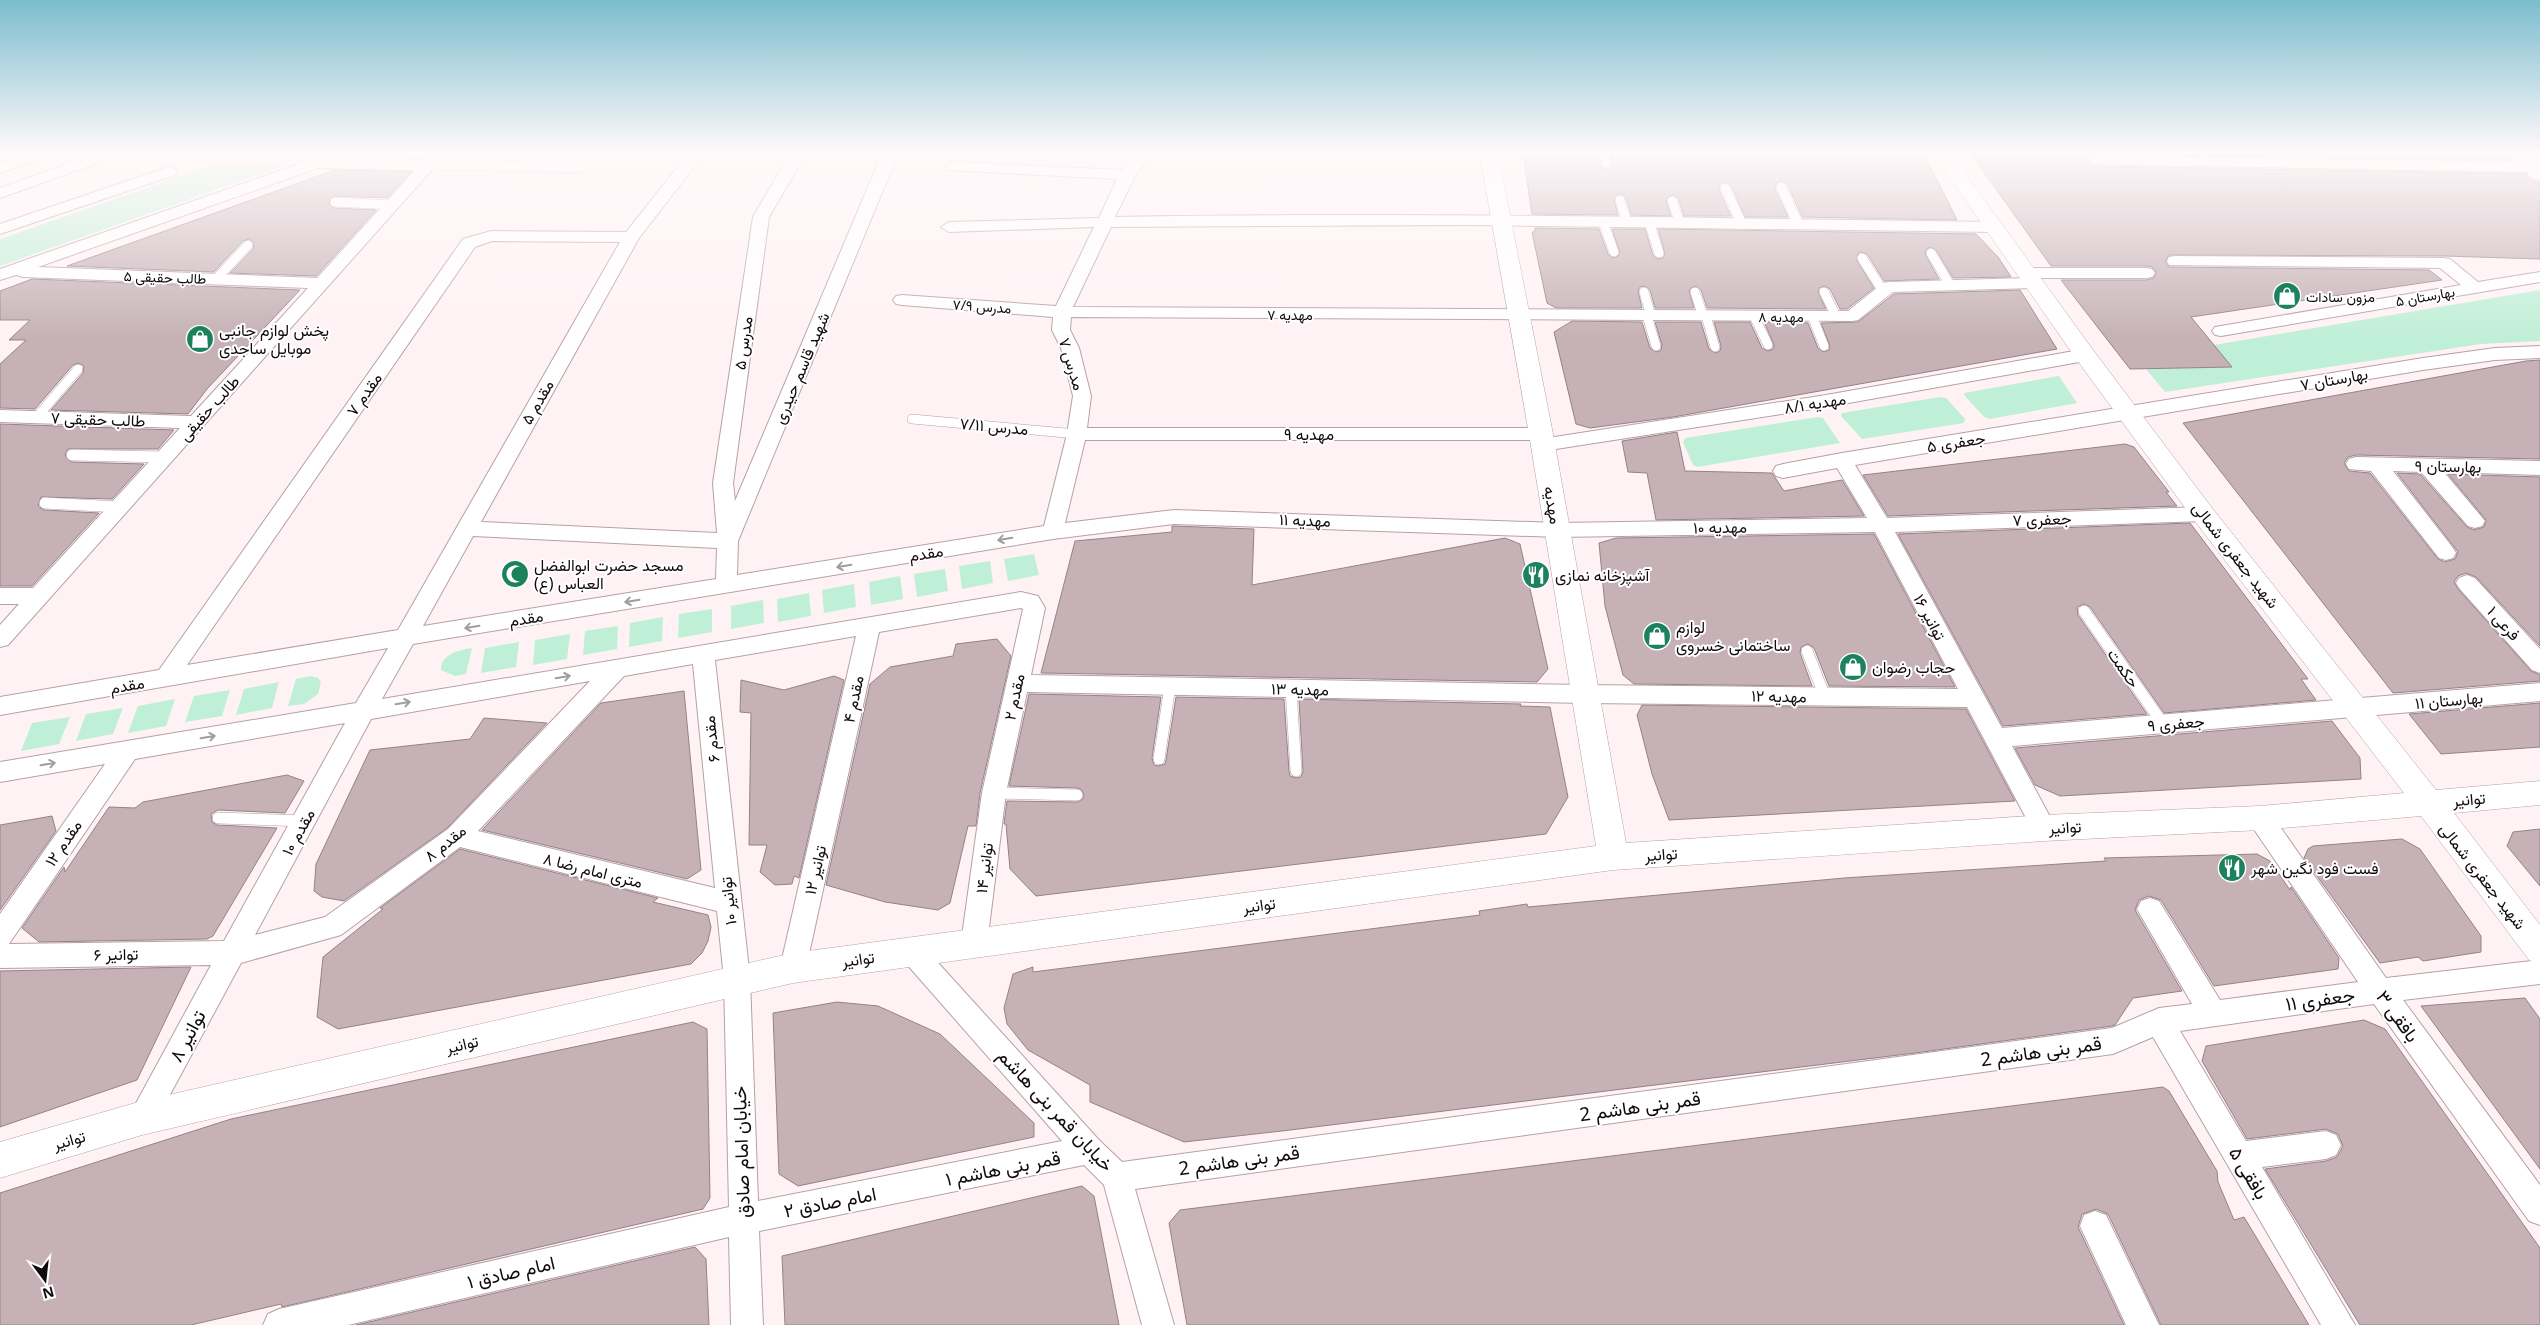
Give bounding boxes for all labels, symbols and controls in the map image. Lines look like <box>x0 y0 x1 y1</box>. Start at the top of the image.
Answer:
street label: طالب حقیقی ۵ <box>123 266 207 288</box>
shop icon: مزون سادات <box>2272 281 2302 311</box>
street label: بهارستان ۵ <box>2394 281 2456 311</box>
place label: مزون سادات <box>2306 287 2375 306</box>
street label: مدرس ۷/۹ <box>952 294 1012 318</box>
street label: مهدیه ۷ <box>1267 305 1313 324</box>
street label: مهدیه ۸ <box>1758 307 1804 326</box>
street label: شهید قاسم حیدری <box>768 309 834 427</box>
street label: مدرس ۵ <box>728 315 758 371</box>
place label: پخش لوازم جانبی موبایل ساجدی <box>219 319 329 359</box>
shop icon: پخش لوازم جانبی موبایل ساجدی <box>185 324 215 354</box>
street label: مدرس ۷ <box>1054 335 1090 393</box>
street label: بهارستان ۷ <box>2298 362 2370 396</box>
street label: مقدم ۷ <box>341 368 387 420</box>
street label: طالب حقیقی <box>174 371 244 445</box>
street label: مقدم ۵ <box>515 376 559 428</box>
street label: مهدیه ۸/۱ <box>1782 387 1848 419</box>
street label: طالب حقیقی ۷ <box>50 406 146 432</box>
street label: مدرس ۷/۱۱ <box>959 412 1029 440</box>
street label: مهدیه ۹ <box>1284 423 1334 445</box>
street label: جعفری ۵ <box>1925 426 1987 457</box>
street label: بهارستان ۹ <box>2414 454 2482 478</box>
street label: مهدیه <box>1539 484 1567 526</box>
street label: شهید جعفری شمالی <box>2187 497 2285 613</box>
street label: جعفری ۷ <box>2012 507 2072 531</box>
street label: مهدیه ۱۱ <box>1279 508 1331 532</box>
street label: مهدیه ۱۰ <box>1693 516 1747 538</box>
one-way arrow <box>997 535 1013 545</box>
street label: مقدم <box>907 539 945 567</box>
place label: مسجد حضرت ابوالفضل العباس (ع) <box>534 554 683 595</box>
mosque icon: مسجد حضرت ابوالفضل العباس (ع) <box>500 559 530 589</box>
restaurant icon: آشپزخانه نمازی <box>1521 560 1551 590</box>
one-way arrow <box>837 561 853 571</box>
place label: آشپزخانه نمازی <box>1555 564 1651 587</box>
street label: توانیر ۱۶ <box>1909 590 1951 644</box>
one-way arrow <box>625 596 641 606</box>
street label: فرعی ۱ <box>2483 601 2525 645</box>
street label: مقدم <box>507 604 545 632</box>
place label: لوازم ساختمانی خسروی <box>1676 616 1790 656</box>
shop icon: لوازم ساختمانی خسروی <box>1642 621 1672 651</box>
one-way arrow <box>464 622 480 632</box>
street label: حکمت <box>2103 644 2145 692</box>
shop icon: حجاب رضوان <box>1838 652 1868 682</box>
place label: حجاب رضوان <box>1872 656 1956 678</box>
street label: مقدم <box>108 671 146 699</box>
one-way arrow <box>555 672 571 682</box>
street label: مقدم ۲ <box>998 672 1030 722</box>
street label: مقدم ۴ <box>837 673 869 725</box>
street label: مهدیه ۱۳ <box>1271 677 1329 701</box>
street label: مهدیه ۱۲ <box>1751 685 1807 707</box>
street label: بهارستان ۱۱ <box>2414 686 2484 714</box>
one-way arrow <box>395 698 411 708</box>
street label: جعفری ۹ <box>2147 710 2206 736</box>
street label: مقدم ۶ <box>698 715 724 763</box>
one-way arrow <box>200 731 216 741</box>
one-way arrow <box>40 758 56 768</box>
street label: توانیر <box>2451 787 2486 811</box>
street label: مقدم ۱۰ <box>276 805 320 859</box>
street label: مقدم ۱۲ <box>39 815 87 871</box>
street label: توانیر <box>2047 815 2082 839</box>
street label: شهید جعفری شمالی <box>2434 818 2532 934</box>
street label: مقدم ۸ <box>419 819 471 867</box>
street label: توانیر ۱۴ <box>970 841 998 895</box>
street label: توانیر <box>1643 842 1678 866</box>
street label: توانیر ۱۲ <box>799 843 831 897</box>
street label: ۸ متری امام رضا <box>541 847 645 893</box>
restaurant icon: فست فود نگین شهر <box>2217 853 2247 883</box>
place label: فست فود نگین شهر <box>2250 857 2379 879</box>
street label: توانیر ۱۰ <box>715 876 741 926</box>
street label: توانیر <box>1240 892 1277 918</box>
street label: توانیر ۶ <box>93 943 139 965</box>
street label: توانیر <box>839 946 876 972</box>
street label: جعفری ۱۱ <box>2284 981 2356 1017</box>
street label: بافقی ۳ <box>2370 985 2426 1047</box>
street label: توانیر ۸ <box>163 1005 211 1066</box>
street label: توانیر <box>443 1030 481 1059</box>
street label: قمر بنی هاشم 2 <box>1979 1030 2103 1072</box>
street label: خیابان قمر بنی هاشم <box>992 1043 1120 1177</box>
street label: قمر بنی هاشم 2 <box>1578 1085 1702 1127</box>
street label: خیابان امام صادق <box>726 1086 756 1218</box>
street label: توانیر <box>49 1125 88 1155</box>
street label: قمر بنی هاشم 2 <box>1177 1139 1301 1181</box>
street label: بافقی ۵ <box>2223 1142 2275 1204</box>
street label: قمر بنی هاشم ۱ <box>943 1144 1063 1192</box>
street label: امام صادق ۲ <box>781 1180 879 1224</box>
street label: امام صادق ۱ <box>465 1249 557 1295</box>
north arrow <box>20 1255 70 1305</box>
text: N <box>41 1282 56 1304</box>

